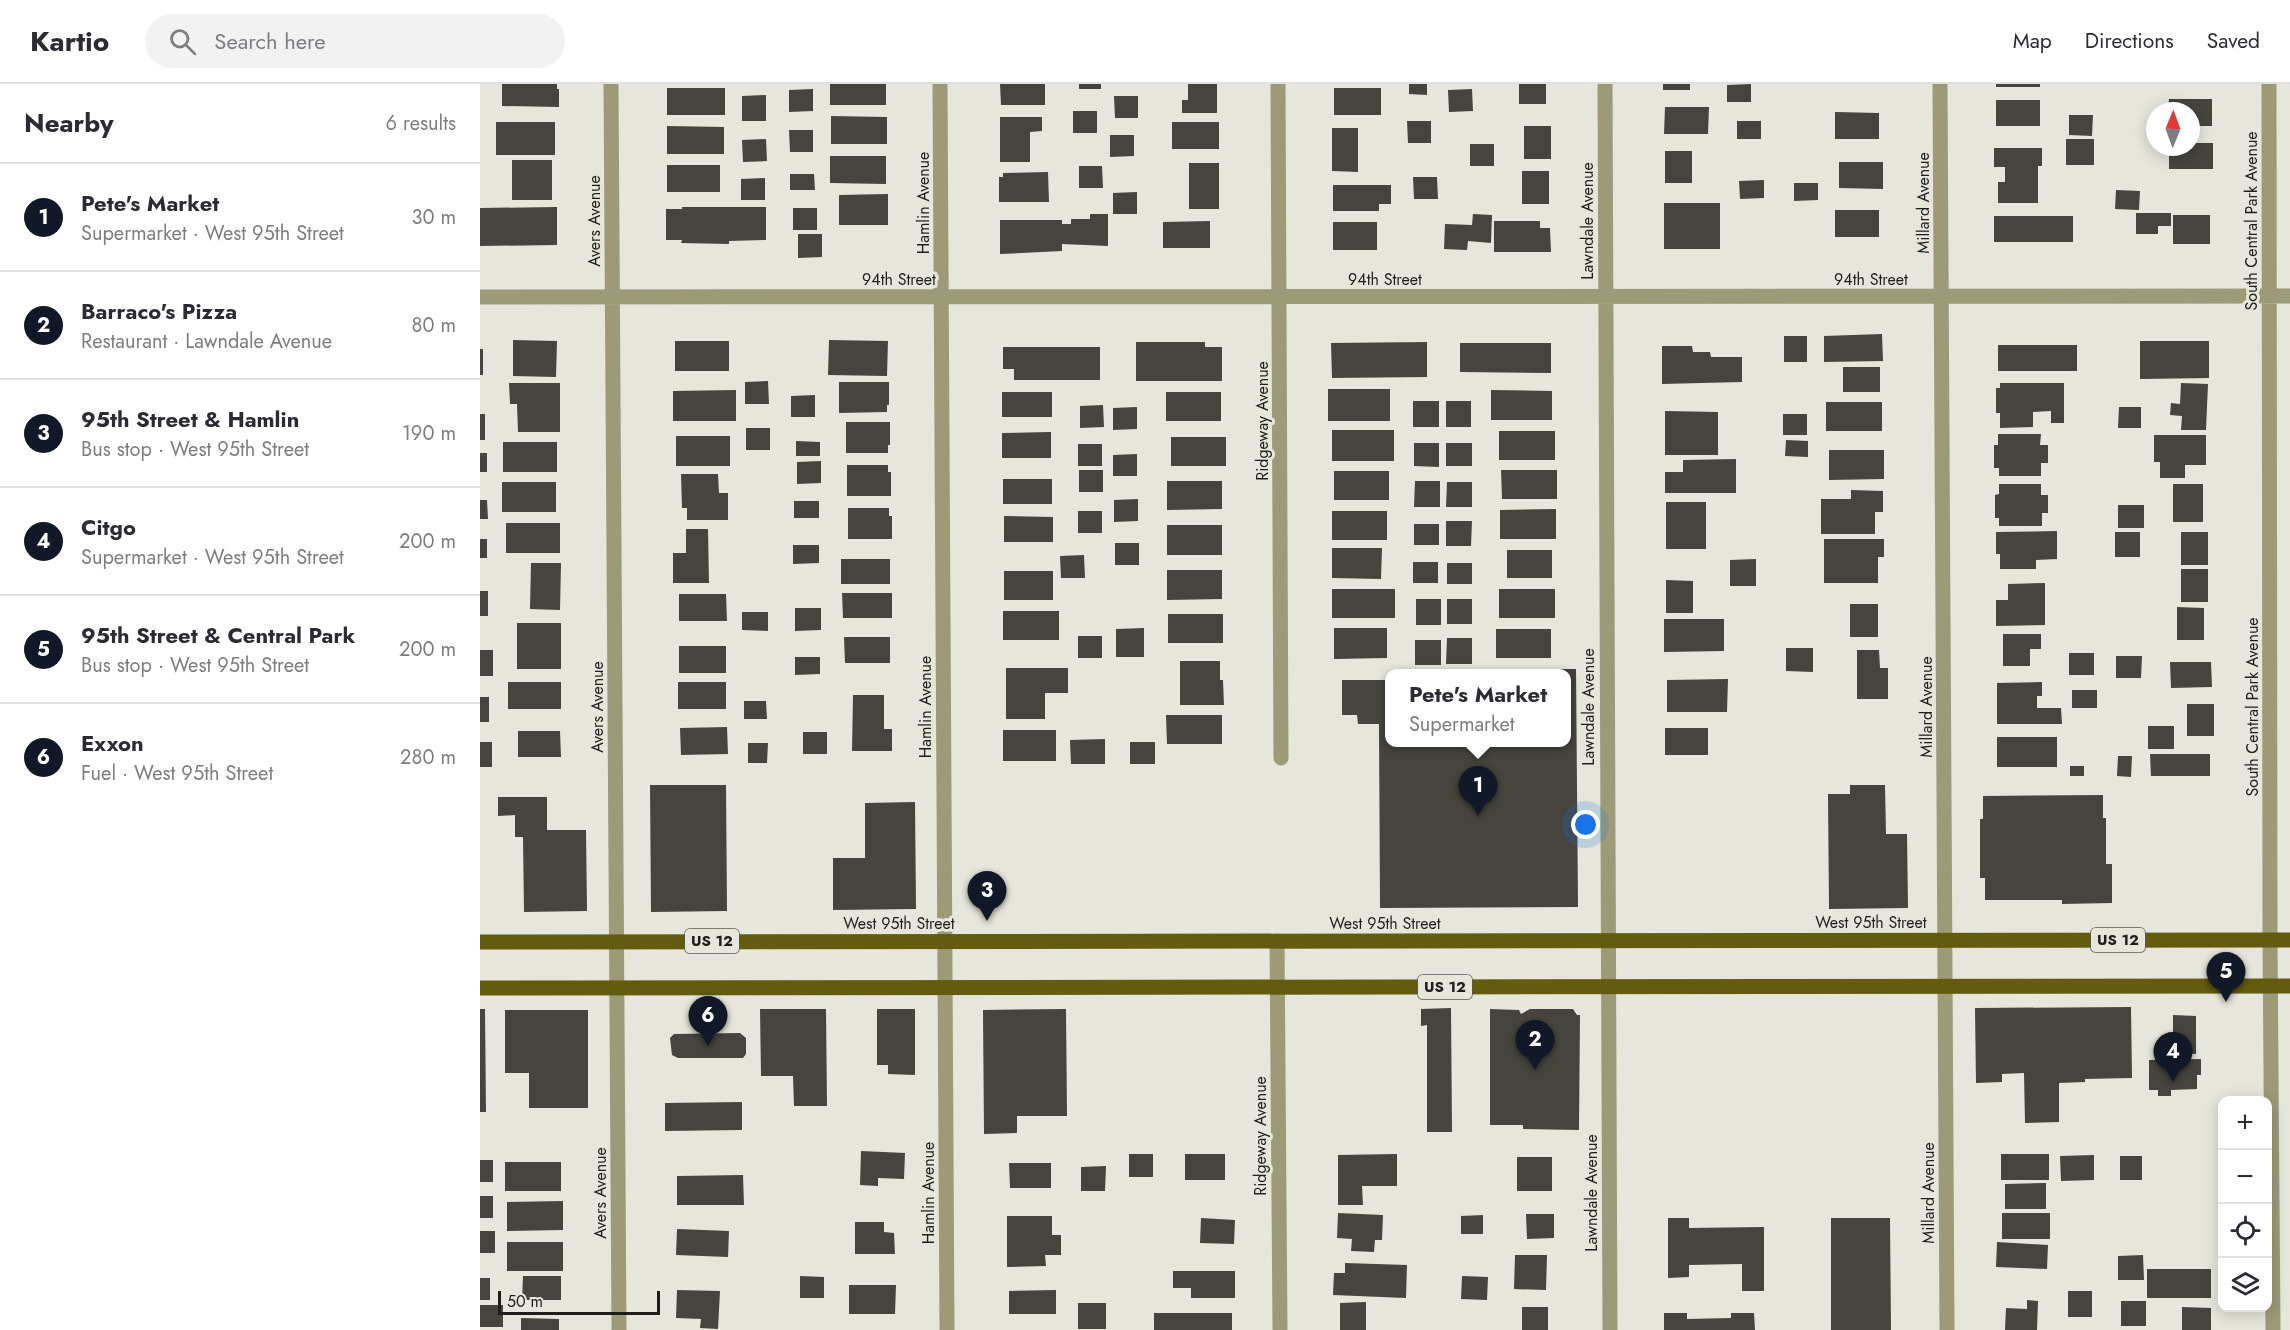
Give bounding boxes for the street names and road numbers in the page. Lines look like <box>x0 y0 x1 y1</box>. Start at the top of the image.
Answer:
street label: South Central Park Avenue <box>2240 131 2263 311</box>
street label: Hamlin Avenue <box>912 152 935 254</box>
street label: Millard Avenue <box>1912 152 1935 254</box>
street label: Lawndale Avenue <box>1576 162 1599 280</box>
street label: Avers Avenue <box>583 175 606 267</box>
street label: 94th Street <box>862 268 936 291</box>
street label: 94th Street <box>1348 268 1422 291</box>
street label: 94th Street <box>1834 268 1908 291</box>
street label: Ridgeway Avenue <box>1251 361 1274 481</box>
street label: South Central Park Avenue <box>2241 617 2264 797</box>
street label: Lawndale Avenue <box>1577 648 1600 766</box>
street label: Hamlin Avenue <box>914 656 937 758</box>
street label: Millard Avenue <box>1915 656 1938 758</box>
street label: Avers Avenue <box>586 661 609 753</box>
street label: West 95th Street <box>1815 911 1927 934</box>
street label: West 95th Street <box>843 912 955 935</box>
street label: West 95th Street <box>1329 912 1441 935</box>
road number: US 12 <box>2091 928 2145 952</box>
road number: US 12 <box>685 929 739 953</box>
road number: US 12 <box>1418 975 1472 999</box>
street label: Ridgeway Avenue <box>1249 1076 1272 1196</box>
street label: Lawndale Avenue <box>1580 1134 1603 1252</box>
street label: Hamlin Avenue <box>917 1142 940 1244</box>
street label: Millard Avenue <box>1917 1142 1940 1244</box>
street label: Avers Avenue <box>589 1147 612 1239</box>

